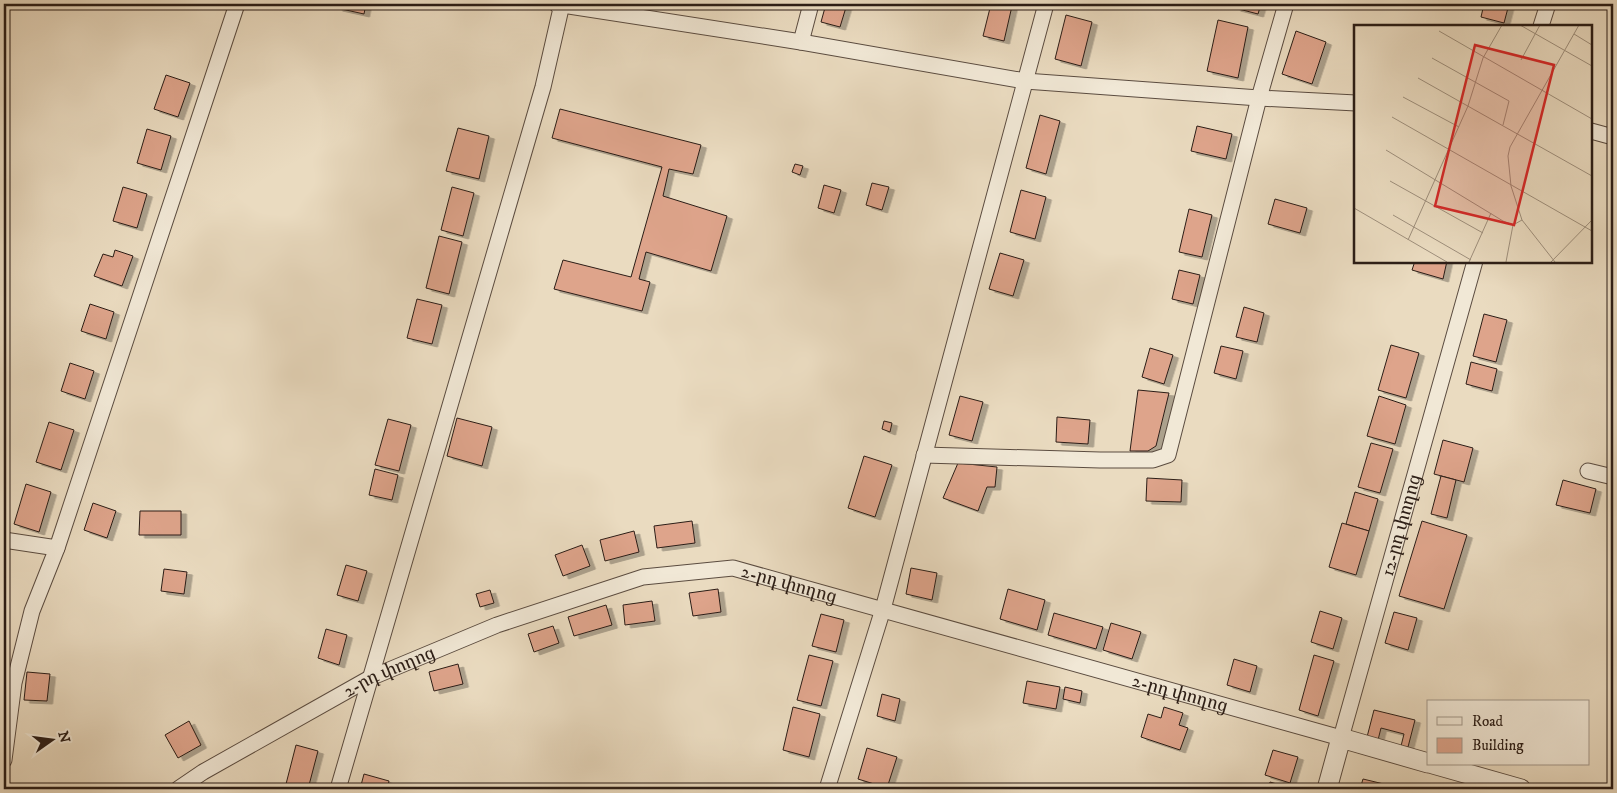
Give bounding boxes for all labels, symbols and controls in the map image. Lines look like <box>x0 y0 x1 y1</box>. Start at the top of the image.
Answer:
inset map <box>1354 25 1592 262</box>
street label: 12-րդ փողոց <box>1377 472 1427 579</box>
street label: 2-րդ փողոց <box>739 561 839 609</box>
street label: 2-րդ փողոց <box>340 642 439 703</box>
street label: 2-րդ փողոց <box>1130 670 1230 718</box>
legend <box>1427 700 1590 766</box>
text: Road <box>1472 712 1504 731</box>
north arrow <box>28 716 78 766</box>
text: N <box>54 729 74 745</box>
text: Building <box>1472 736 1524 755</box>

